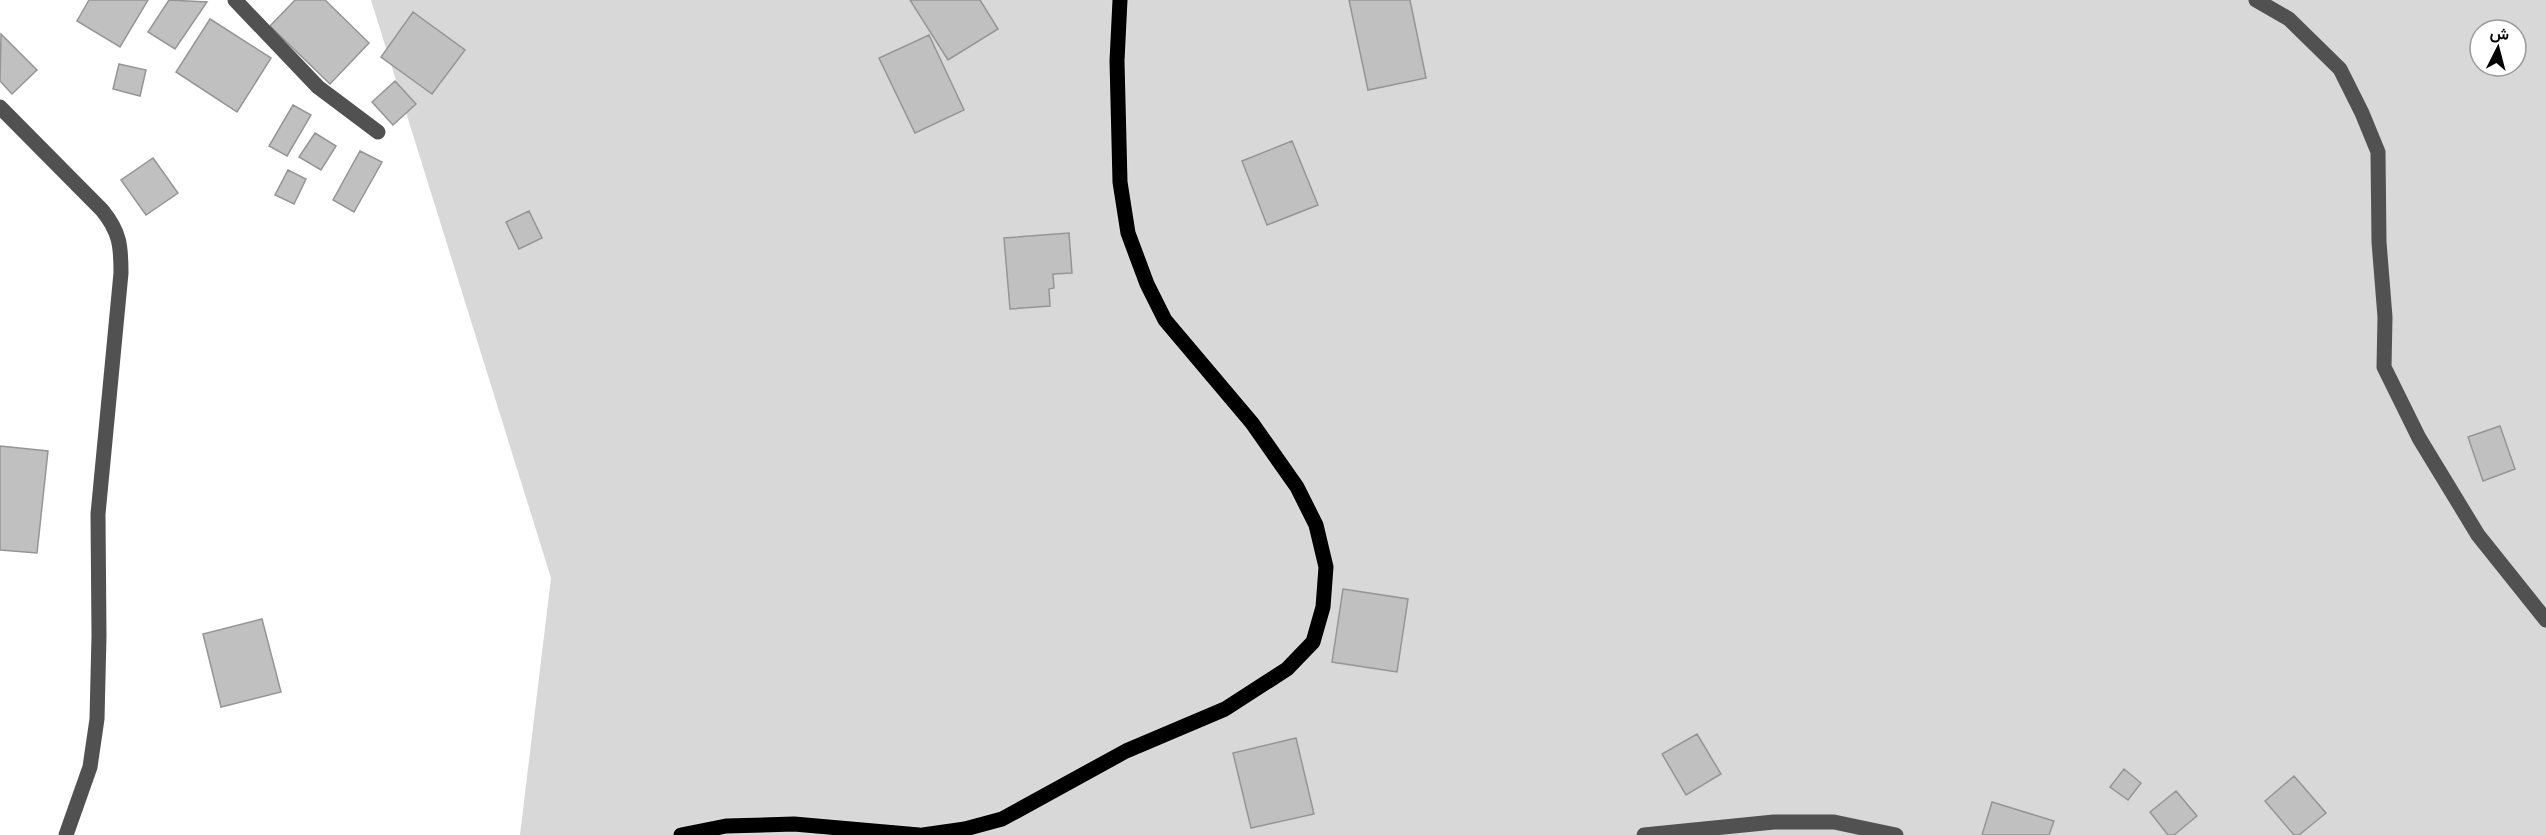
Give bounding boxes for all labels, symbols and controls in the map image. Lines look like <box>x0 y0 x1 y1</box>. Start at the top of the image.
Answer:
north arrow <box>2468 18 2528 78</box>
text: ش <box>2489 22 2510 44</box>

